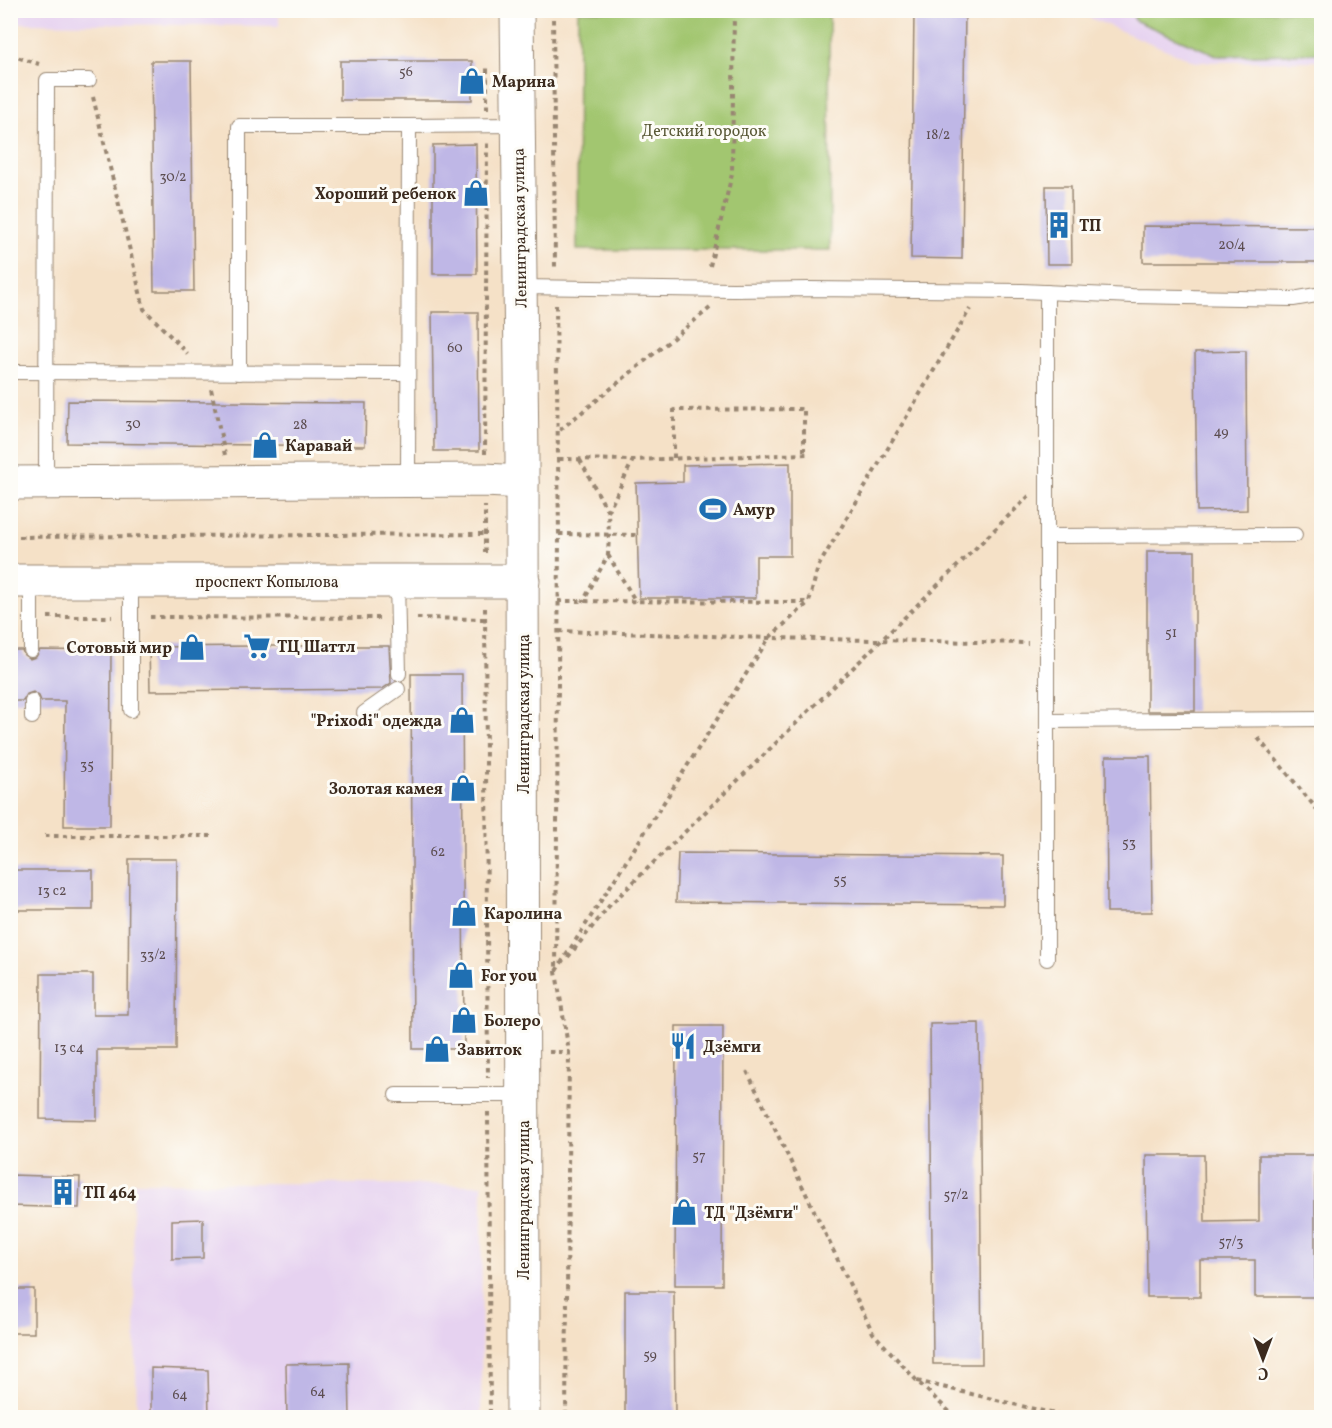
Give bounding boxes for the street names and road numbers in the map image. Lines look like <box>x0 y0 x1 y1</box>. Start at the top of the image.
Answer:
street label: Ленинградская улица <box>509 148 533 308</box>
street label: проспект Копылова <box>195 572 339 594</box>
street label: Ленинградская улица <box>514 634 536 794</box>
street label: Ленинградская улица <box>514 1120 536 1280</box>

